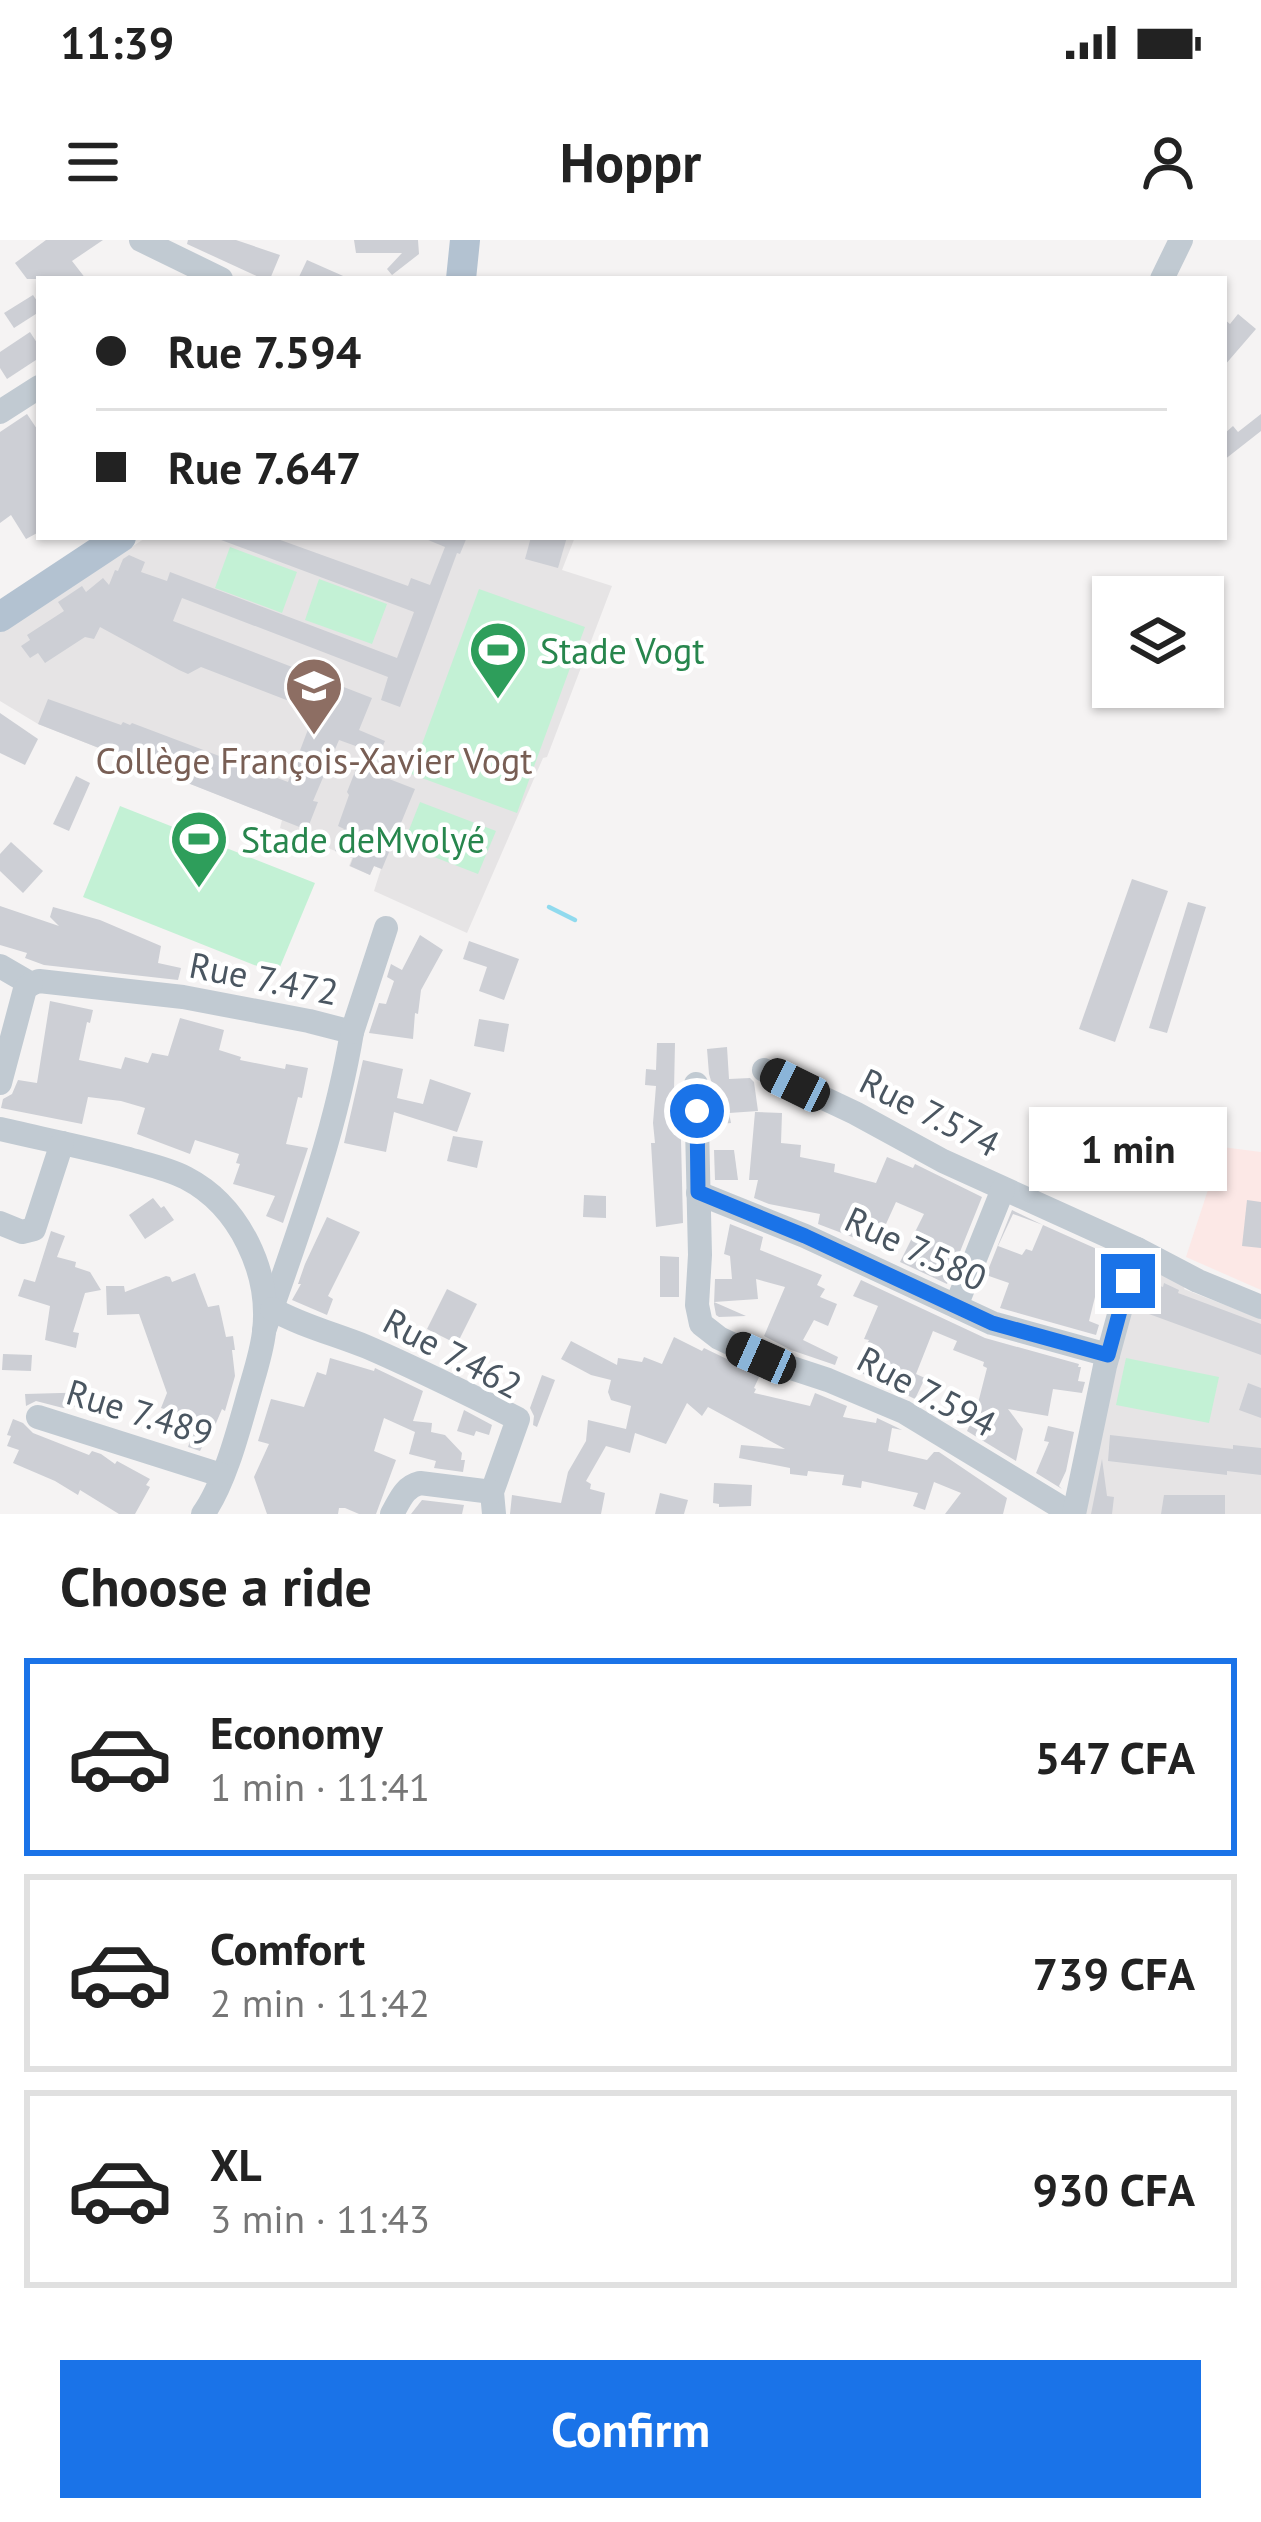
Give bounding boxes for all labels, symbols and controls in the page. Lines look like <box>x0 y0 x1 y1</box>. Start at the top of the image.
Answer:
text: 11:39 <box>60 13 174 71</box>
text: Hoppr <box>560 127 701 197</box>
icon: menu <box>60 129 126 195</box>
icon: person <box>1135 129 1201 195</box>
text: Rue 7.594 <box>168 322 361 380</box>
text: Rue 7.647 <box>168 438 361 496</box>
map controls <box>1092 576 1224 708</box>
button: layers <box>1092 576 1224 708</box>
sports icon: Stade Vogt <box>467 619 529 701</box>
place label: Stade Vogt <box>540 627 705 674</box>
school or university icon: Collège François-Xavier Vogt <box>283 655 345 737</box>
place label: Collège François-Xavier Vogt <box>95 737 533 784</box>
sports icon: Stade deMvolyé <box>168 808 230 890</box>
place label: Stade deMvolyé <box>241 816 485 863</box>
street label: Rue 7.472 <box>186 941 342 1015</box>
car <box>755 1053 835 1117</box>
street label: Rue 7.574 <box>852 1057 1008 1167</box>
route start <box>670 1084 724 1138</box>
callout: 1 min <box>1029 1107 1227 1191</box>
text: 1 min <box>1080 1123 1176 1174</box>
street label: Rue 7.580 <box>838 1195 994 1301</box>
route end <box>1101 1254 1155 1308</box>
street label: Rue 7.462 <box>375 1297 531 1409</box>
car <box>721 1327 801 1389</box>
street label: Rue 7.594 <box>849 1335 1005 1447</box>
street label: Rue 7.489 <box>61 1368 219 1456</box>
text: Choose a ride <box>60 1551 372 1621</box>
icon: car <box>66 1703 174 1811</box>
text: Economy <box>210 1703 383 1761</box>
text: 547 CFA <box>1035 1728 1195 1786</box>
text: 1 min · 11:41 <box>210 1761 430 1812</box>
icon: car <box>66 1919 174 2027</box>
text: Comfort <box>210 1919 365 1977</box>
text: 739 CFA <box>1032 1944 1195 2002</box>
text: 2 min · 11:42 <box>210 1977 430 2028</box>
icon: car <box>66 2135 174 2243</box>
text: XL <box>210 2135 262 2193</box>
text: 930 CFA <box>1032 2160 1195 2218</box>
text: 3 min · 11:43 <box>210 2193 430 2244</box>
button: Confirm <box>60 2360 1201 2498</box>

